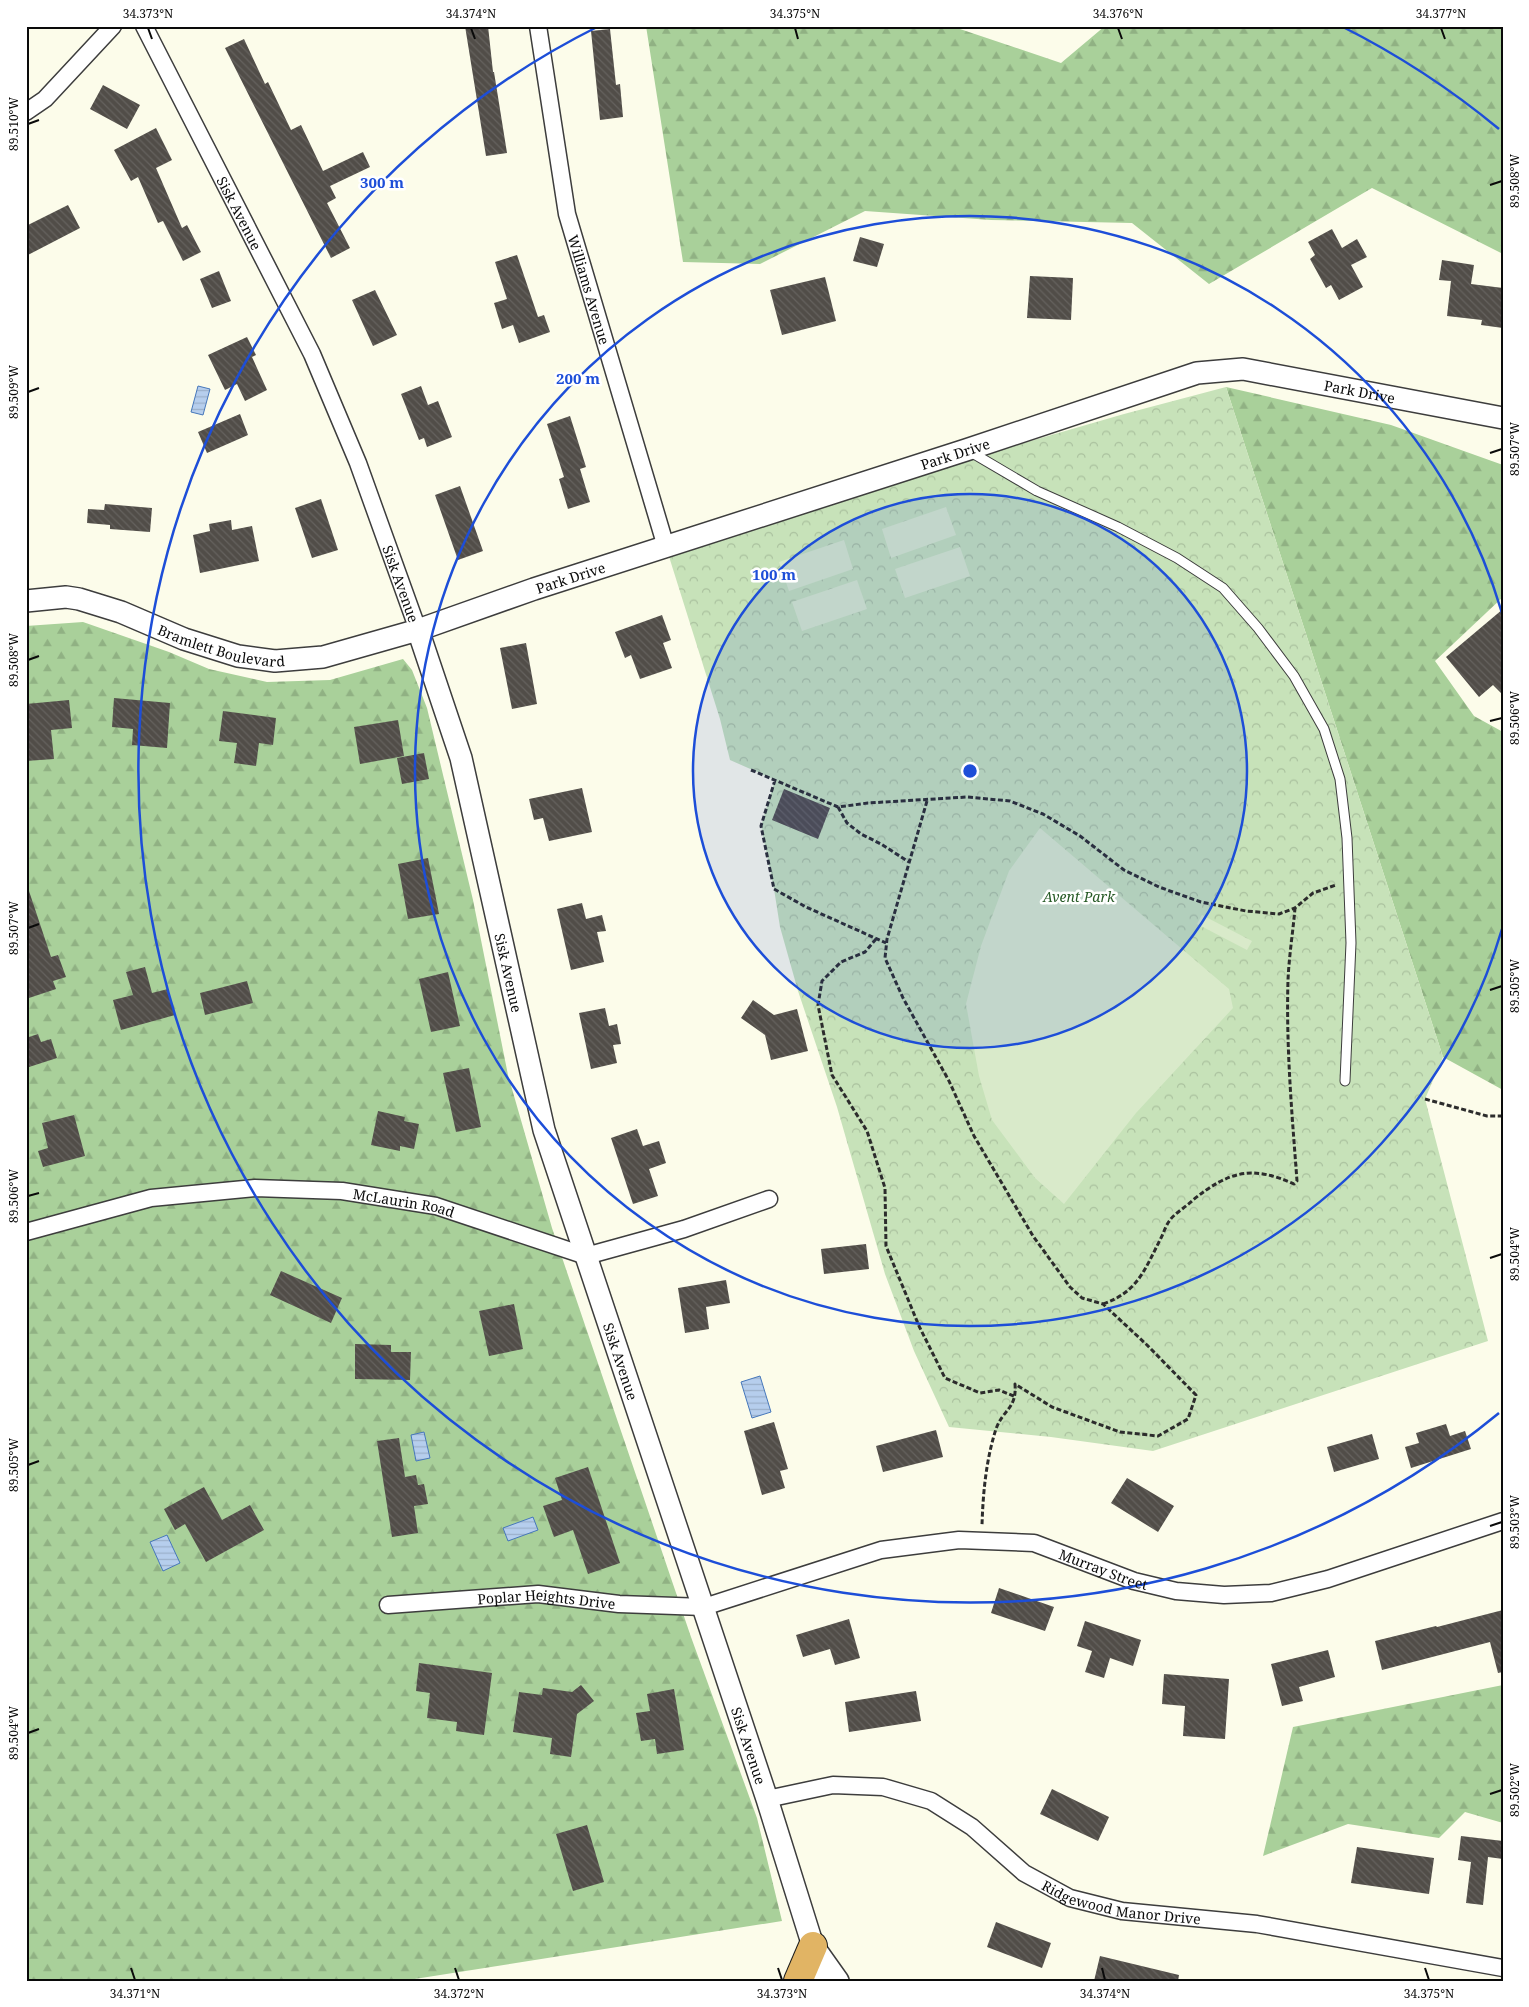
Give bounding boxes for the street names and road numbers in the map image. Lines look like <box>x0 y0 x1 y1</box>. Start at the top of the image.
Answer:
street label: Sisk Avenue <box>213 173 267 253</box>
street label: Williams Avenue <box>564 232 615 347</box>
street label: Park Drive <box>1323 375 1397 407</box>
street label: Park Drive <box>918 433 992 474</box>
street label: Sisk Avenue <box>379 543 424 625</box>
street label: Park Drive <box>533 557 607 597</box>
street label: Bramlett Boulevard <box>155 619 286 671</box>
street label: Sisk Avenue <box>491 931 527 1014</box>
street label: McLaurin Road <box>352 1183 458 1221</box>
street label: Sisk Avenue <box>599 1320 643 1402</box>
street label: Murray Street <box>1056 1544 1150 1593</box>
street label: Poplar Heights Drive <box>477 1584 617 1613</box>
street label: Sisk Avenue <box>727 1704 771 1787</box>
street label: Ridgewood Manor Drive <box>1039 1875 1202 1928</box>

